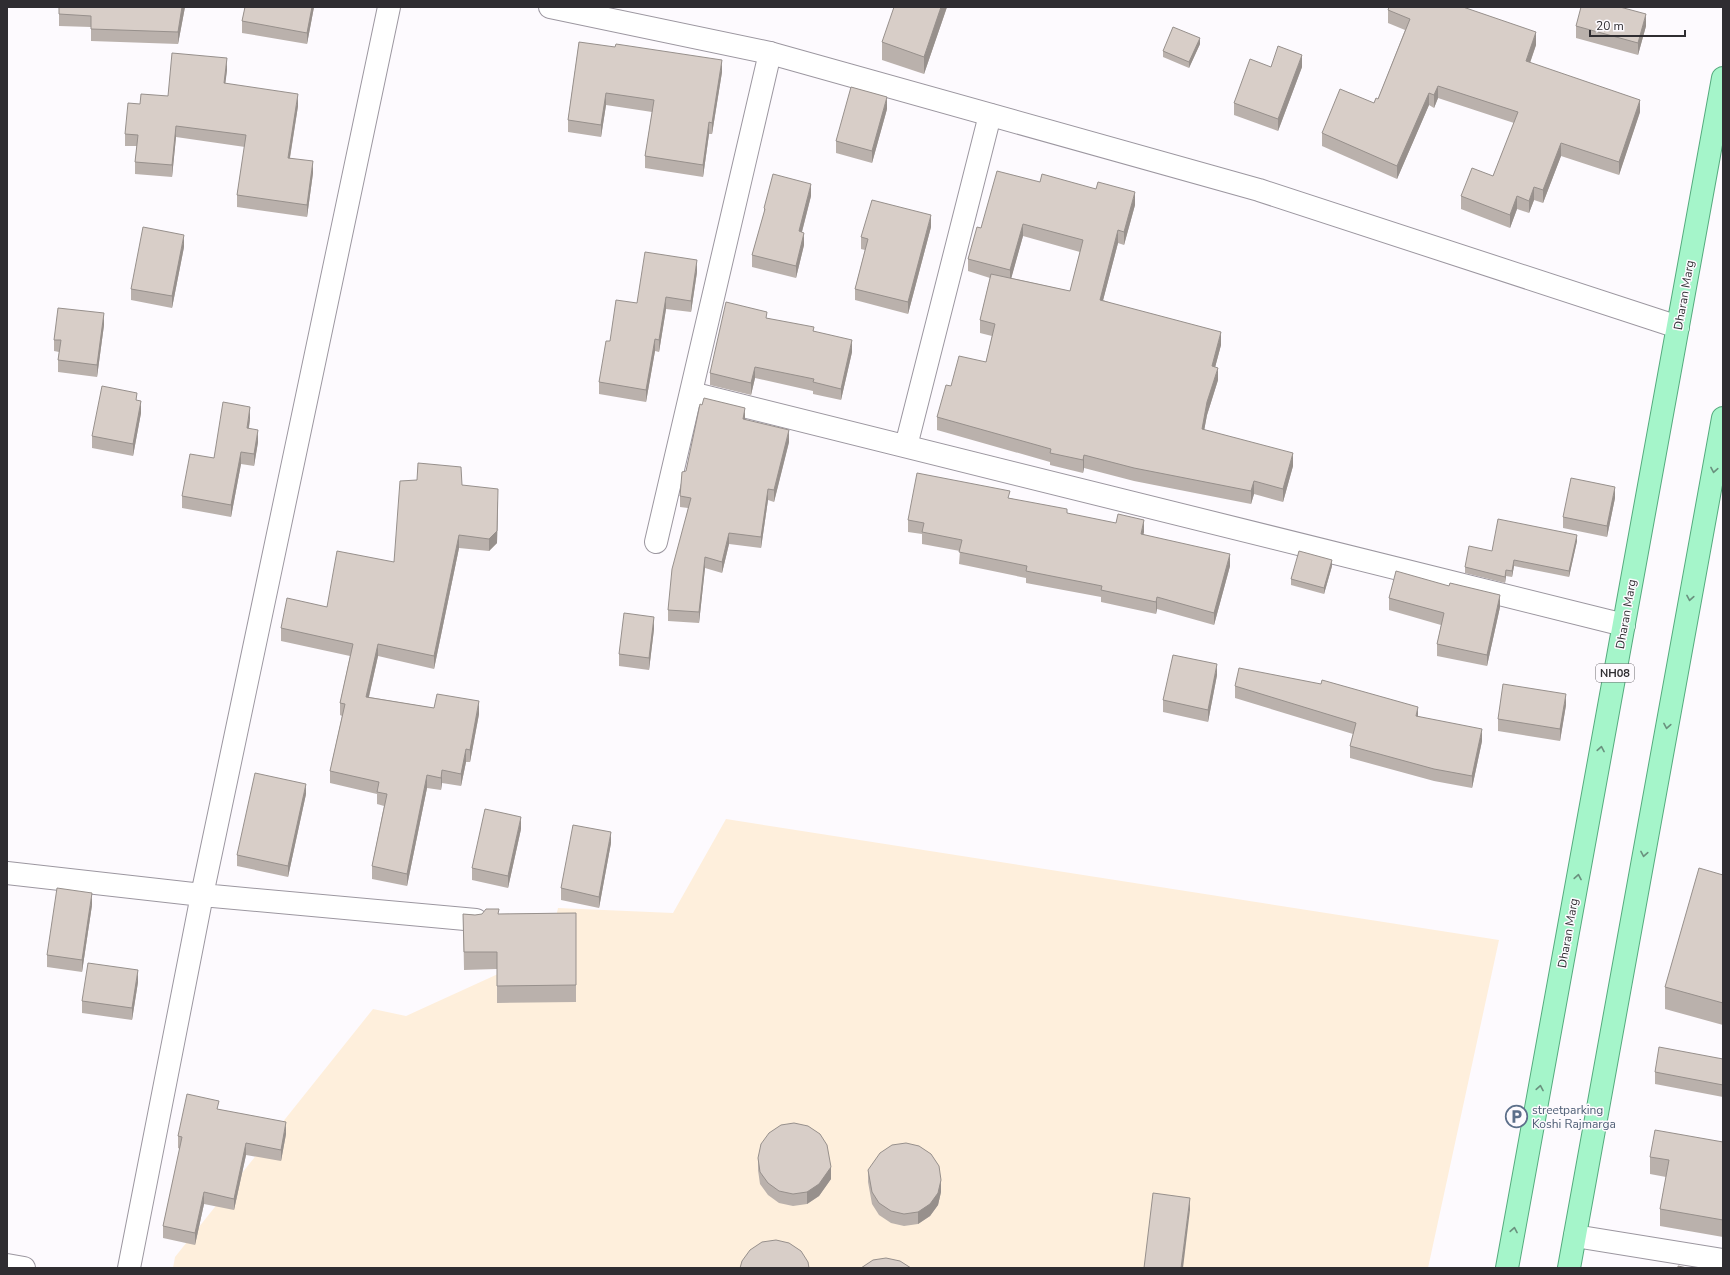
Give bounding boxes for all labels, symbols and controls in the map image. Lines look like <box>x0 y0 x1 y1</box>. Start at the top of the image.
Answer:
scale bar <box>1590 12 1685 38</box>
text: 20 m <box>1596 18 1624 34</box>
street label: Dharan Marg <box>1670 259 1698 331</box>
one-way arrow <box>1710 467 1718 473</box>
street label: Dharan Marg <box>1612 578 1640 650</box>
one-way arrow <box>1687 595 1695 601</box>
road number: NH08 <box>1596 664 1634 682</box>
one-way arrow <box>1663 722 1672 729</box>
one-way arrow <box>1596 746 1605 753</box>
one-way arrow <box>1640 850 1649 857</box>
one-way arrow <box>1573 874 1582 881</box>
street label: Dharan Marg <box>1554 897 1582 969</box>
one-way arrow <box>1535 1085 1543 1091</box>
place label: streetparking Koshi Rajmarga <box>1532 1102 1616 1132</box>
parking icon: streetparking Koshi Rajmarga <box>1504 1104 1530 1130</box>
one-way arrow <box>1509 1227 1518 1233</box>

